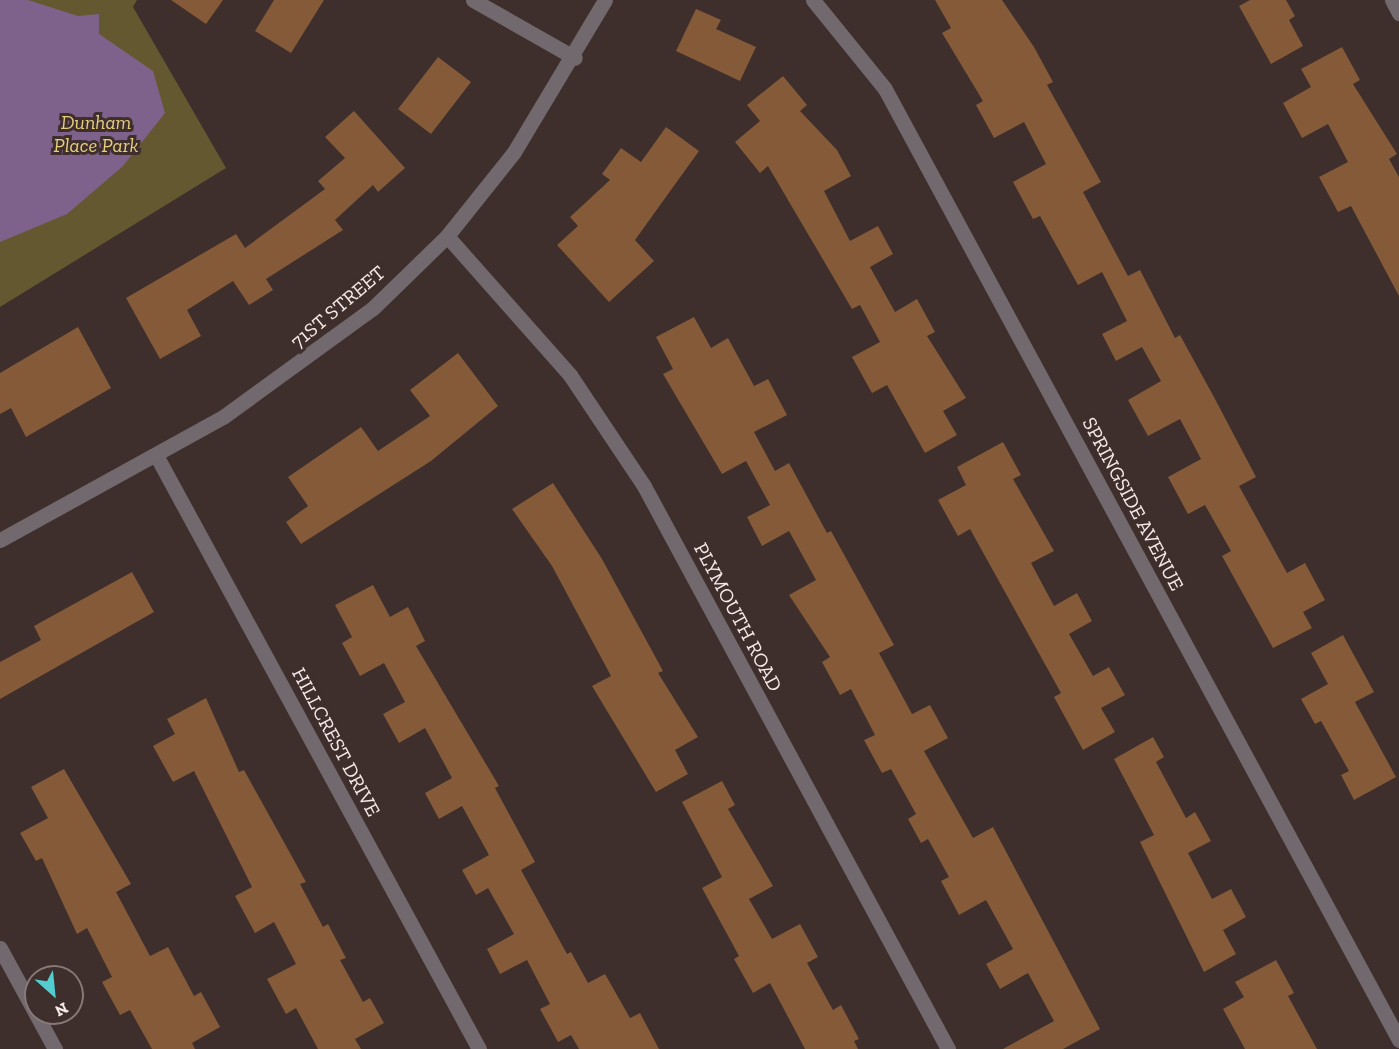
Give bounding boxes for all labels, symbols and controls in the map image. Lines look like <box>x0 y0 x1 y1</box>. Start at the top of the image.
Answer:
park label: Dunham Place Park <box>54 111 138 158</box>
street label: 71ST STREET <box>286 261 390 353</box>
street label: SPRINGSIDE AVENUE <box>1077 413 1189 595</box>
street label: PLYMOUTH ROAD <box>689 539 787 695</box>
street label: HILLCREST DRIVE <box>287 663 385 821</box>
north arrow <box>24 965 84 1025</box>
text: N <box>52 998 71 1021</box>

